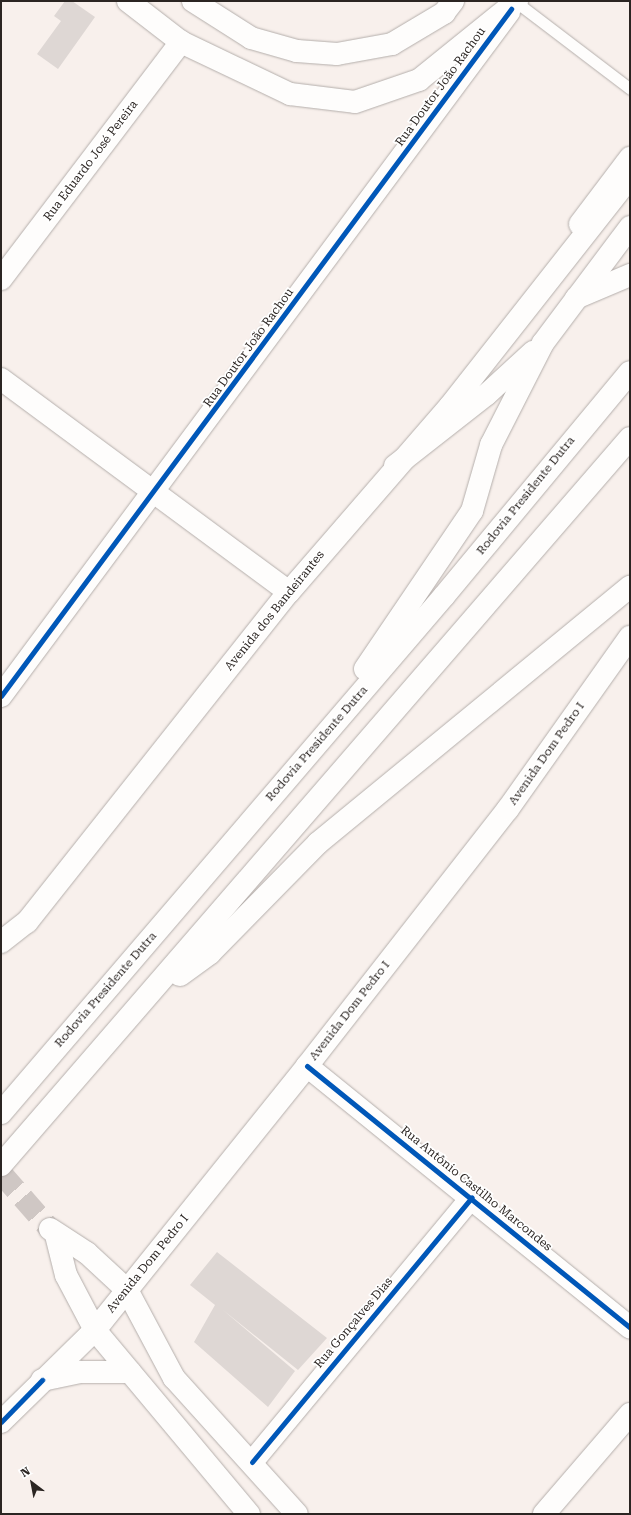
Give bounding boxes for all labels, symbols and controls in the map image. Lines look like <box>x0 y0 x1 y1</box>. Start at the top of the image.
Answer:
street label: Rua Doutor João Rachou <box>393 25 489 149</box>
street label: Rua Eduardo José Pereira <box>41 98 141 224</box>
street label: Rua Doutor João Rachou <box>201 286 297 410</box>
street label: Rodovia Presidente Dutra <box>474 434 578 558</box>
street label: Avenida dos Bandeirantes <box>222 548 328 674</box>
street label: Rodovia Presidente Dutra <box>263 683 371 805</box>
street label: Avenida Dom Pedro I <box>506 700 588 808</box>
street label: Rodovia Presidente Dutra <box>52 929 160 1051</box>
street label: Avenida Dom Pedro I <box>307 958 393 1064</box>
street label: Rua Antônio Castilho Marcondes <box>398 1124 554 1254</box>
street label: Avenida Dom Pedro I <box>104 1212 192 1316</box>
street label: Rua Gonçalves Dias <box>312 1275 396 1371</box>
north arrow <box>12 1463 52 1503</box>
text: N <box>18 1465 32 1480</box>

